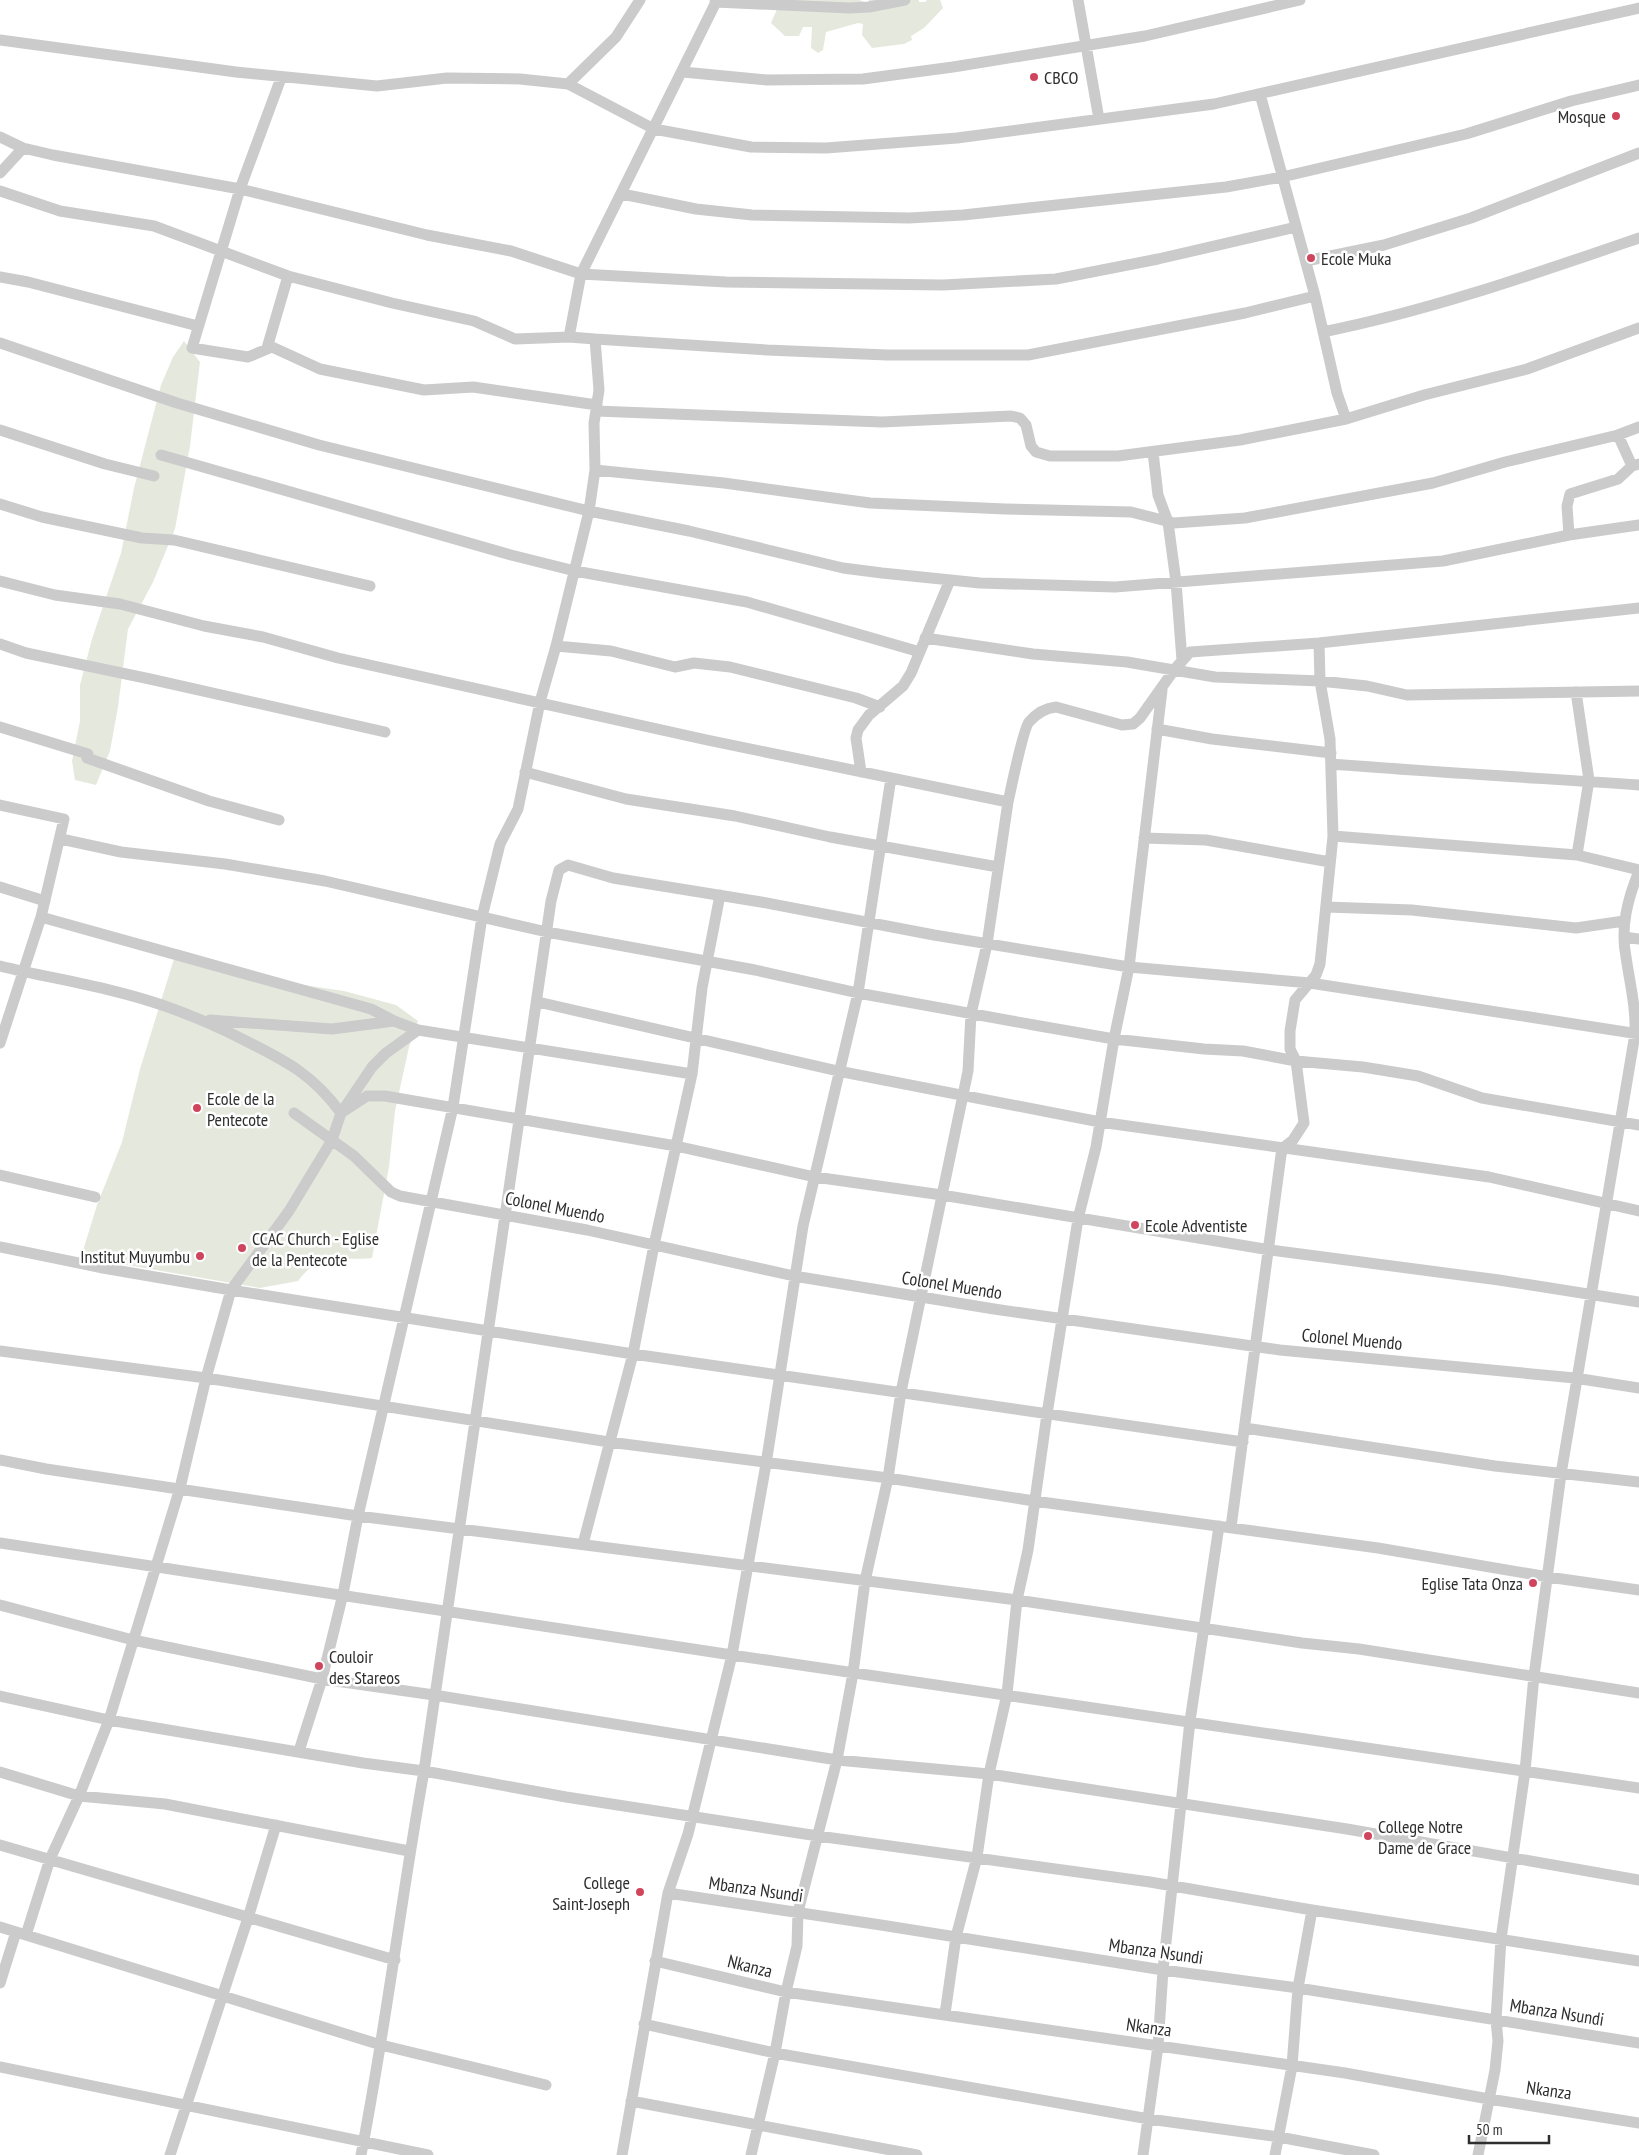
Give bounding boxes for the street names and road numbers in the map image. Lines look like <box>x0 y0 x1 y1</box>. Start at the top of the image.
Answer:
street label: Colonel Muendo <box>503 1186 607 1228</box>
street label: Colonel Muendo <box>900 1266 1004 1304</box>
street label: Colonel Muendo <box>1301 1323 1404 1355</box>
street label: Mbanza Nsundi <box>707 1871 805 1907</box>
street label: Mbanza Nsundi <box>1107 1933 1205 1969</box>
street label: Nkanza <box>725 1949 775 1983</box>
street label: Mbanza Nsundi <box>1508 1993 1606 2031</box>
street label: Nkanza <box>1125 2012 1173 2042</box>
street label: Nkanza <box>1525 2075 1573 2105</box>

